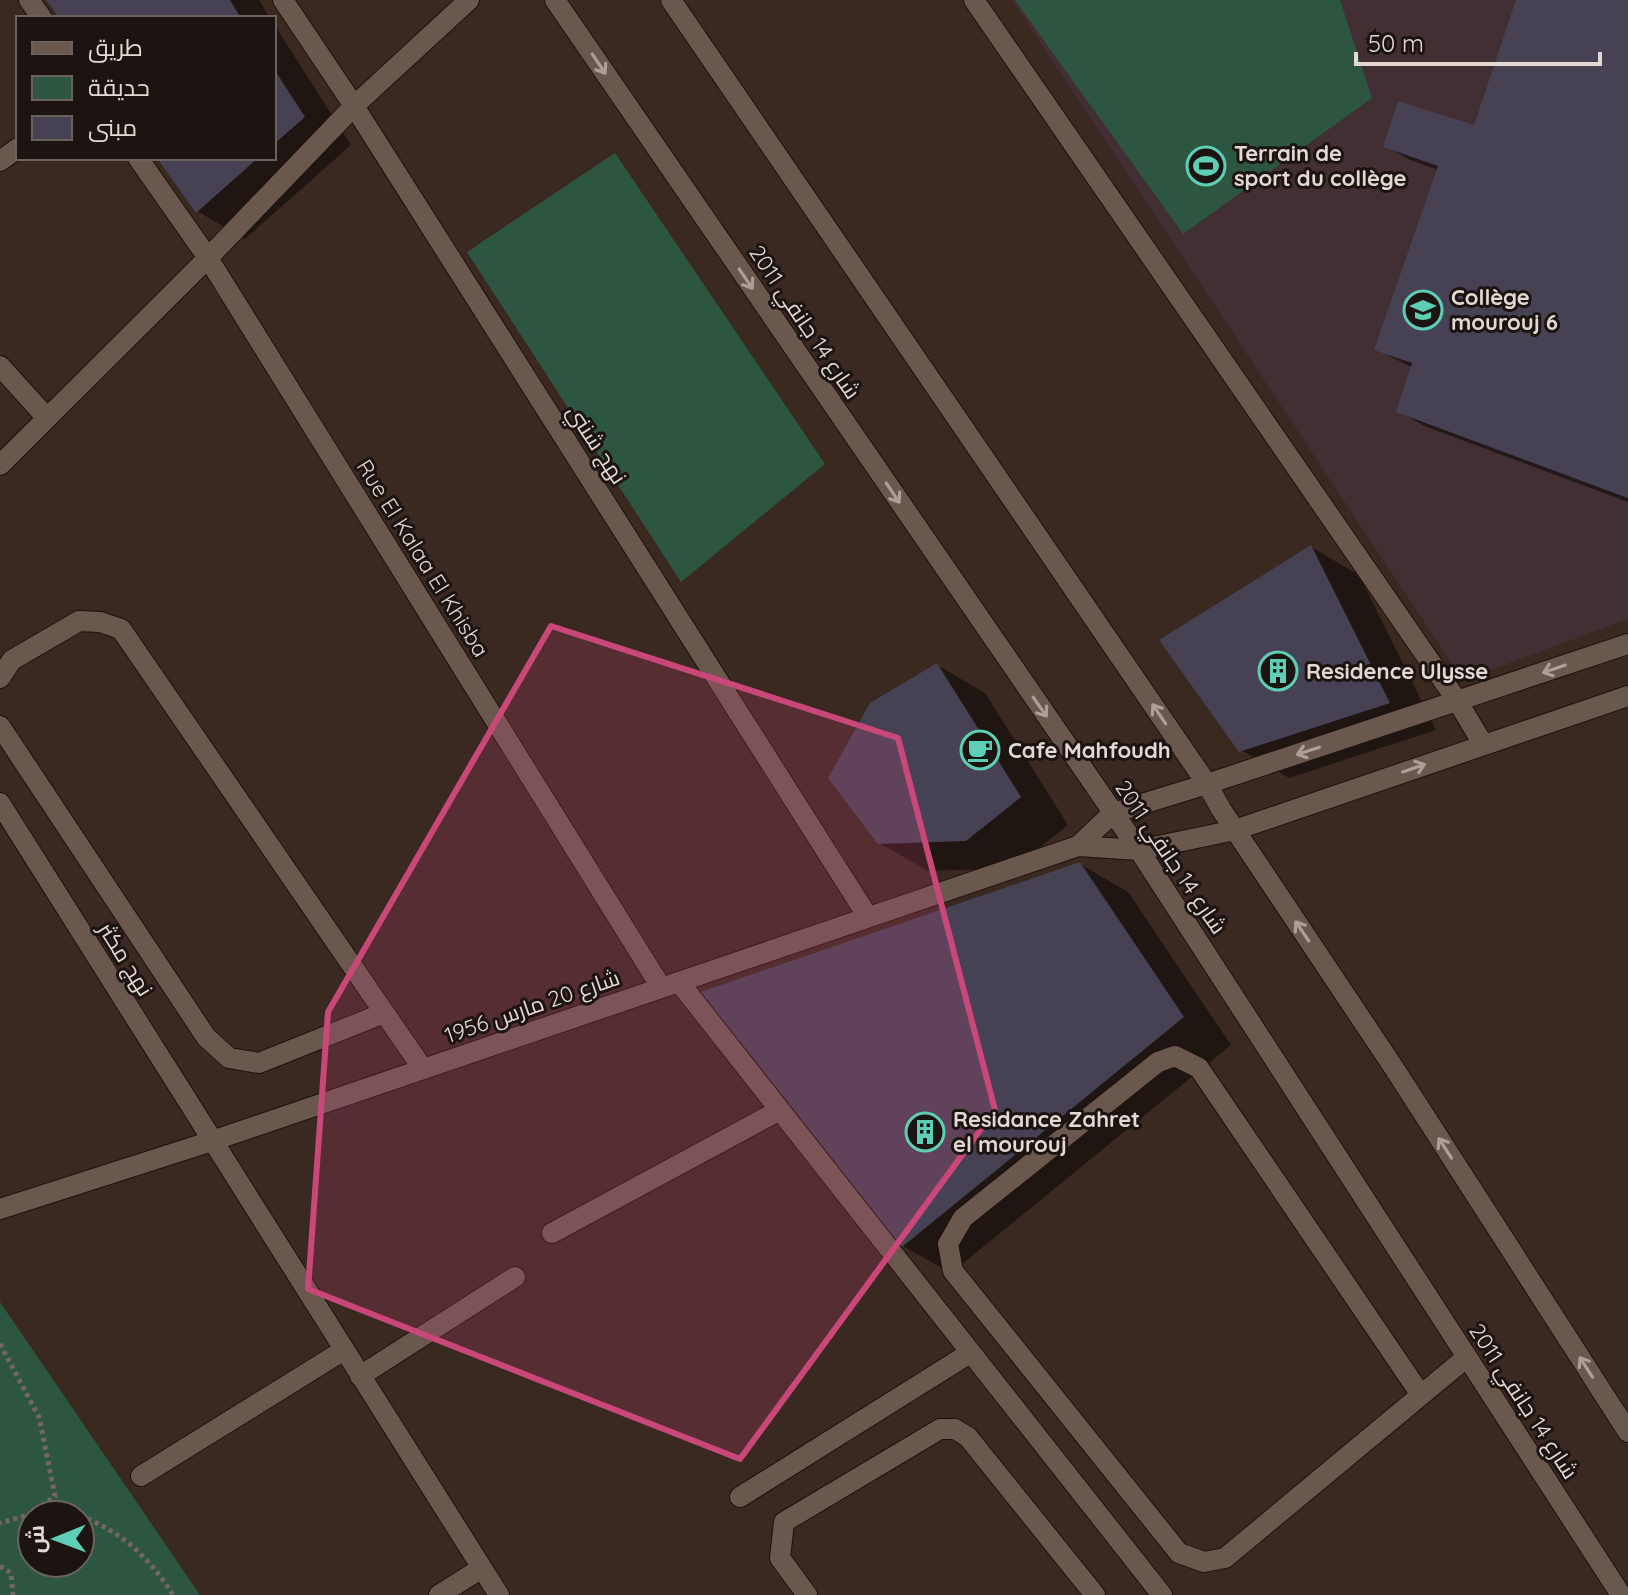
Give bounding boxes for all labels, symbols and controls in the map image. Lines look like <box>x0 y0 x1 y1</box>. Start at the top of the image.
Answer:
legend <box>16 16 276 160</box>
scale bar <box>1356 16 1600 66</box>
text: 50 m <box>1368 28 1424 58</box>
text: طريق <box>88 32 143 63</box>
one-way arrow <box>591 53 607 75</box>
text: حديقة <box>88 72 150 102</box>
text: مبنى <box>88 112 137 142</box>
place label: Terrain de sport du collège <box>1234 139 1406 192</box>
sports icon: Terrain de sport du collège <box>1185 145 1227 187</box>
street label: شارع 14 جانفي 2011 <box>741 240 867 406</box>
one-way arrow <box>738 267 754 289</box>
place label: Collège mourouj 6 <box>1451 283 1558 336</box>
school or university icon: Collège mourouj 6 <box>1402 289 1444 331</box>
street label: نهج شنني <box>558 399 633 491</box>
street label: Rue El Kalaa El Khisba <box>351 454 495 662</box>
one-way arrow <box>885 482 901 504</box>
building icon: Residence Ulysse <box>1257 650 1299 692</box>
place label: Residence Ulysse <box>1306 657 1488 685</box>
one-way arrow <box>1542 662 1567 677</box>
one-way arrow <box>1032 696 1048 718</box>
one-way arrow <box>1151 704 1167 726</box>
cafe icon: Cafe Mahfoudh <box>959 729 1001 771</box>
place label: Cafe Mahfoudh <box>1008 736 1171 764</box>
one-way arrow <box>1295 745 1320 760</box>
one-way arrow <box>1401 759 1426 774</box>
street label: شارع 14 جانفي 2011 <box>1107 775 1233 941</box>
street label: نهج مكثر <box>91 915 160 1002</box>
one-way arrow <box>1294 920 1310 943</box>
street label: شارع 20 مارس 1956 <box>441 963 624 1050</box>
place label: Residance Zahret el mourouj <box>953 1105 1140 1158</box>
building icon: Residance Zahret el mourouj <box>904 1111 946 1153</box>
one-way arrow <box>1437 1137 1453 1160</box>
street label: شارع 14 جانفي 2011 <box>1461 1318 1585 1486</box>
one-way arrow <box>1577 1356 1593 1379</box>
north arrow <box>16 1499 96 1579</box>
text: ش <box>22 1525 50 1554</box>

